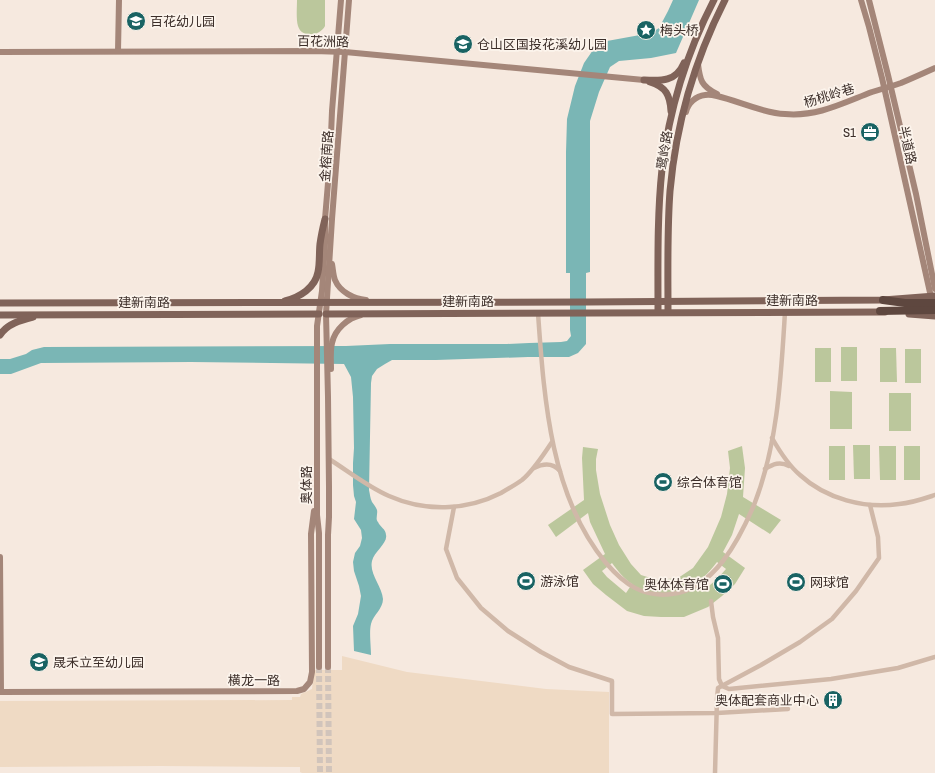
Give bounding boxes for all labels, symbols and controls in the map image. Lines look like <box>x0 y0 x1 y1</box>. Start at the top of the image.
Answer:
school or university icon: 百花幼儿园 <box>125 10 147 32</box>
place label: 百花幼儿园 <box>150 13 215 30</box>
place icon: 梅头桥 <box>635 19 657 41</box>
place label: 梅头桥 <box>660 22 699 39</box>
street label: 百花洲路 <box>297 33 349 50</box>
school or university icon: 仓山区国投花溪幼儿园 <box>452 33 474 55</box>
place label: 仓山区国投花溪幼儿园 <box>477 36 607 53</box>
street label: 杨桃岭巷 <box>802 80 857 111</box>
office icon: S1 <box>859 121 881 143</box>
place label: S1 <box>843 124 856 141</box>
street label: 半道路 <box>895 124 920 166</box>
street label: 金榕南路 <box>316 129 337 183</box>
street label: 鹭岭路 <box>653 129 676 171</box>
street label: 建新南路 <box>766 292 818 309</box>
street label: 建新南路 <box>442 293 494 310</box>
street label: 建新南路 <box>118 294 170 311</box>
street label: 奥体路 <box>298 465 315 505</box>
sports icon: 综合体育馆 <box>652 471 674 493</box>
place label: 综合体育馆 <box>677 474 742 491</box>
sports icon: 游泳馆 <box>515 570 537 592</box>
sports icon: 网球馆 <box>785 571 807 593</box>
place label: 游泳馆 <box>540 573 579 590</box>
sports icon: 奥体体育馆 <box>712 573 734 595</box>
place label: 网球馆 <box>810 574 849 591</box>
place label: 奥体体育馆 <box>644 576 709 593</box>
school or university icon: 晟禾立至幼儿园 <box>28 651 50 673</box>
place label: 晟禾立至幼儿园 <box>53 654 144 671</box>
street label: 横龙一路 <box>228 672 280 689</box>
building icon: 奥体配套商业中心 <box>822 689 844 711</box>
place label: 奥体配套商业中心 <box>715 692 819 709</box>

